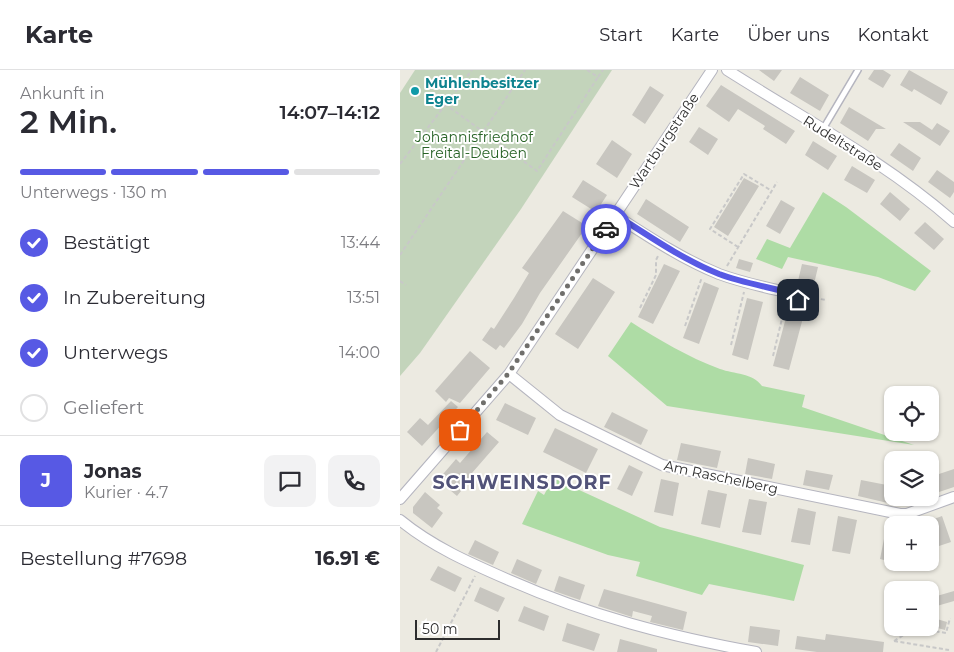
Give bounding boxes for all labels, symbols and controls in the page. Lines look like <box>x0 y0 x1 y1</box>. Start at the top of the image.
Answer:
text: Karte <box>25 20 93 49</box>
text: Start <box>599 24 643 46</box>
text: Karte <box>671 24 719 46</box>
text: Über uns <box>747 24 830 46</box>
text: Kontakt <box>858 24 929 46</box>
place label: Mühlenbesitzer Eger <box>425 74 539 108</box>
text: Ankunft in <box>20 84 105 103</box>
marker: Mühlenbesitzer Eger <box>409 85 421 97</box>
street label: Wartburgstraße <box>625 89 703 193</box>
text: 14:07–14:12 <box>279 101 380 124</box>
text: 2 Min. <box>20 102 117 141</box>
street label: Rudeltstraße <box>800 111 886 175</box>
park label: Johannisfriedhof Freital-Deuben <box>414 128 534 162</box>
text: Unterwegs · 130 m <box>20 183 167 202</box>
courier <box>581 204 631 254</box>
icon: car <box>592 215 620 243</box>
icon: check <box>20 229 48 257</box>
text: Bestätigt <box>63 231 150 254</box>
text: 13:44 <box>341 233 380 252</box>
pin <box>777 279 819 321</box>
icon: check <box>20 284 48 312</box>
text: In Zubereitung <box>63 286 206 309</box>
icon: home <box>784 286 812 314</box>
text: 13:51 <box>347 288 380 307</box>
icon: check <box>20 339 48 367</box>
text: Unterwegs <box>63 341 168 364</box>
text: 14:00 <box>339 343 380 362</box>
map controls <box>884 386 939 636</box>
button: locate <box>884 386 939 441</box>
text: Geliefert <box>63 396 144 419</box>
pin <box>439 409 481 451</box>
icon: bag <box>446 416 474 444</box>
button: layers <box>884 451 939 506</box>
button: chat <box>264 455 316 507</box>
button: phone <box>328 455 380 507</box>
street label: Am Raschelberg <box>662 456 780 498</box>
text: Jonas <box>84 460 142 483</box>
text: J <box>41 469 51 492</box>
district label: SCHWEINSDORF <box>432 471 612 494</box>
text: Kurier · 4.7 <box>84 483 168 502</box>
button: + <box>884 516 939 571</box>
text: Bestellung #7698 <box>20 547 187 570</box>
text: 16.91 € <box>315 547 380 570</box>
button: − <box>884 581 939 636</box>
scale bar <box>415 617 500 640</box>
text: 50 m <box>422 620 458 638</box>

